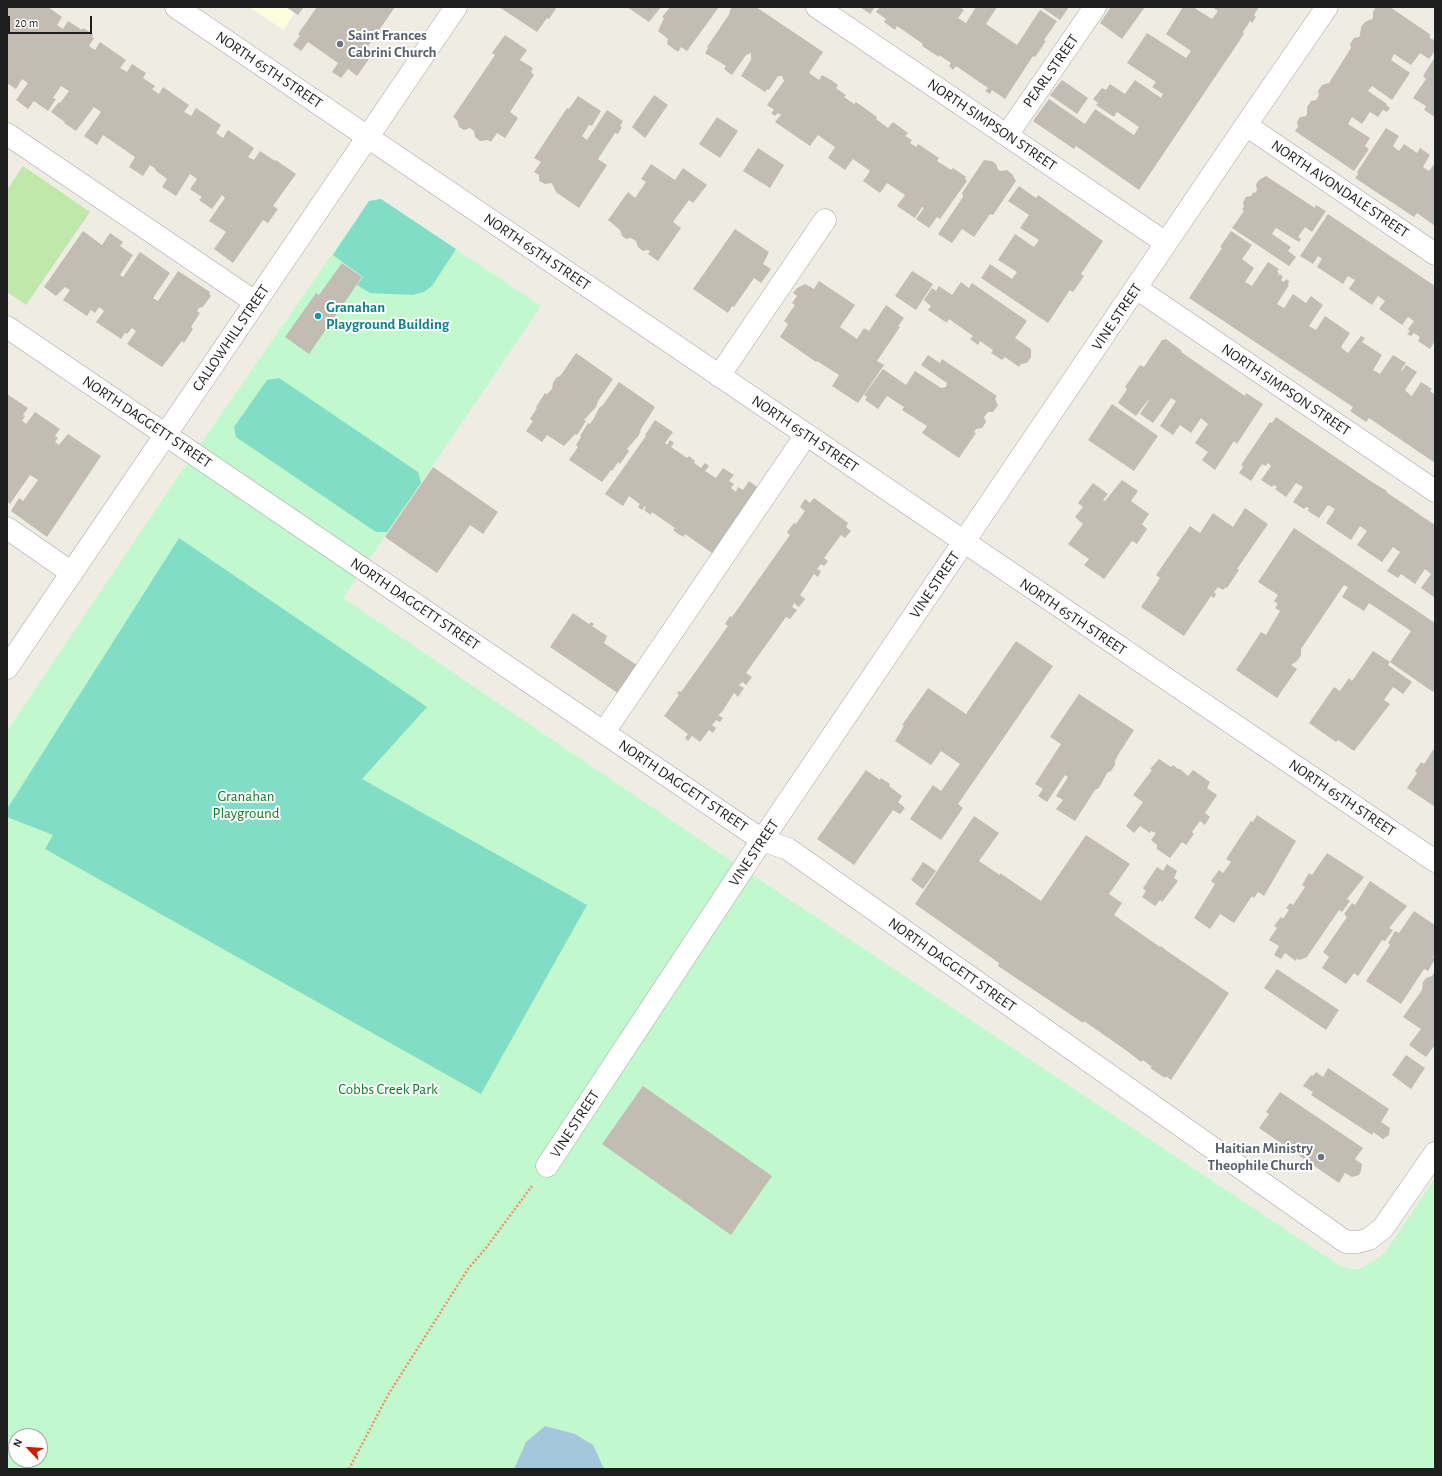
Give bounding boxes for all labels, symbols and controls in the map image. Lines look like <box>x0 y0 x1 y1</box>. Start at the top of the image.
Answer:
scale bar <box>10 8 94 34</box>
text: 20 m <box>15 17 38 29</box>
place label: Saint Frances Cabrini Church <box>348 26 436 61</box>
street label: NORTH 65TH STREET <box>212 28 326 112</box>
street label: PEARL STREET <box>1019 31 1083 111</box>
marker: Saint Frances Cabrini Church <box>335 39 345 49</box>
street label: NORTH SIMPSON STREET <box>924 75 1060 175</box>
street label: NORTH AVONDALE STREET <box>1268 136 1412 242</box>
street label: NORTH 65TH STREET <box>480 210 594 294</box>
street label: VINE STREET <box>1088 280 1146 354</box>
street label: CALLOWHILL STREET <box>189 281 273 395</box>
place label: Granahan Playground Building <box>326 298 449 333</box>
marker: Granahan Playground Building <box>313 311 323 321</box>
street label: NORTH SIMPSON STREET <box>1218 340 1354 440</box>
street label: NORTH DAGGETT STREET <box>79 372 215 472</box>
street label: NORTH 65TH STREET <box>748 392 862 476</box>
street label: VINE STREET <box>906 548 964 622</box>
street label: NORTH DAGGETT STREET <box>347 554 483 654</box>
street label: NORTH 65TH STREET <box>1016 575 1130 659</box>
street label: NORTH DAGGETT STREET <box>615 736 751 836</box>
street label: NORTH 65TH STREET <box>1285 756 1399 840</box>
park label: Granahan Playground <box>213 787 279 822</box>
street label: VINE STREET <box>725 816 783 890</box>
street label: NORTH DAGGETT STREET <box>885 914 1019 1016</box>
park label: Cobbs Creek Park <box>338 1080 438 1098</box>
street label: VINE STREET <box>547 1087 603 1161</box>
place label: Haitian Ministry Theophile Church <box>1207 1139 1313 1174</box>
marker: Haitian Ministry Theophile Church <box>1316 1152 1326 1162</box>
north arrow <box>8 1428 48 1468</box>
text: N <box>11 1437 24 1449</box>

